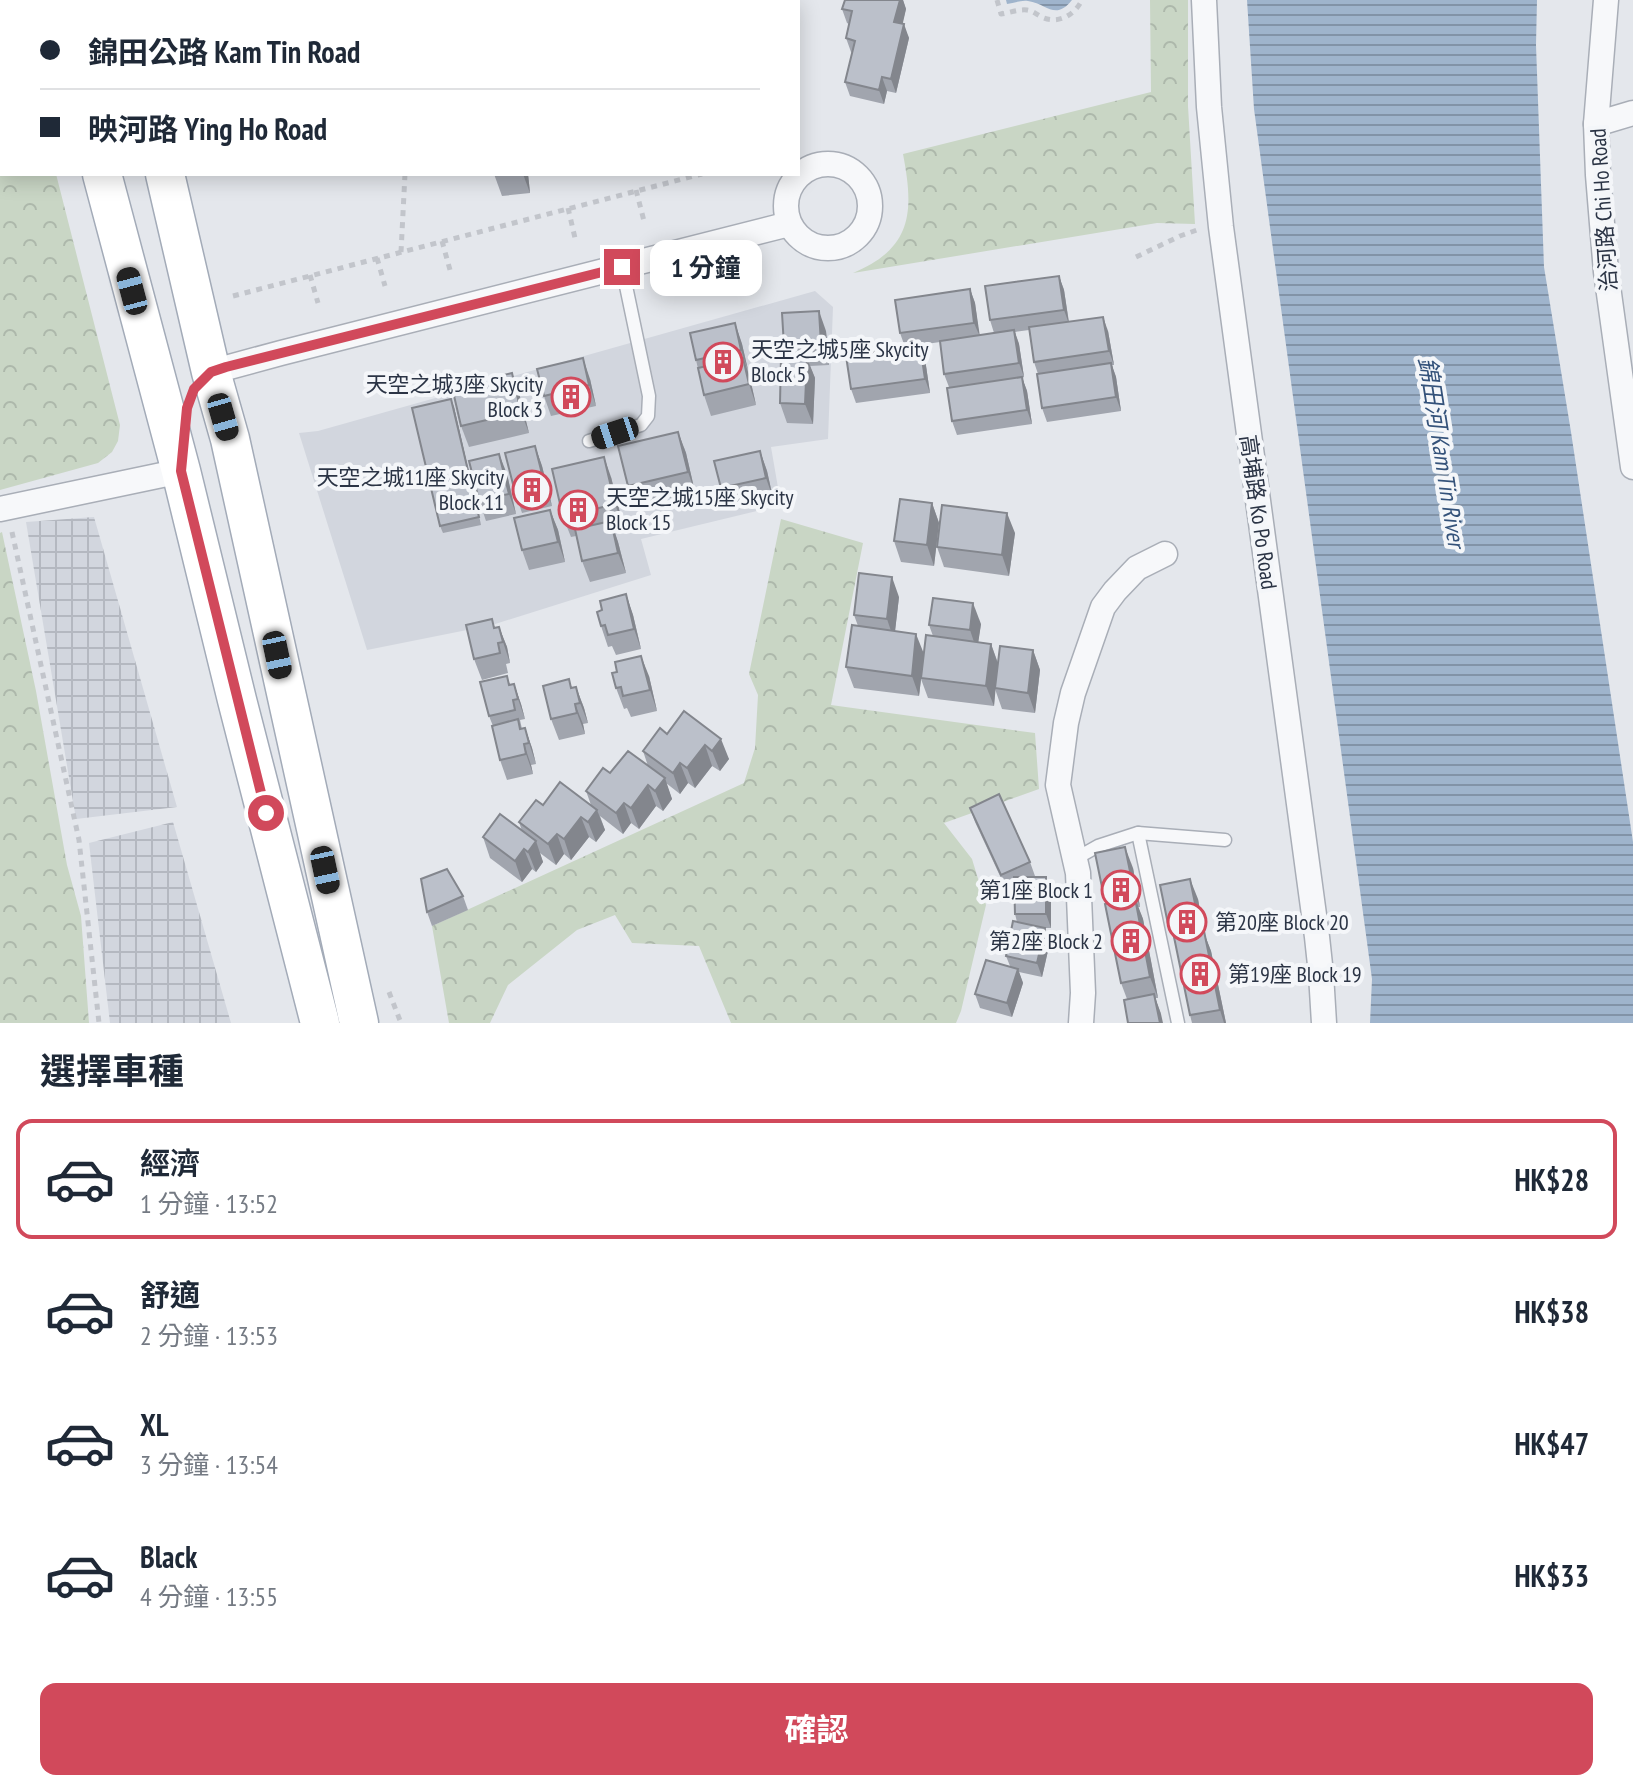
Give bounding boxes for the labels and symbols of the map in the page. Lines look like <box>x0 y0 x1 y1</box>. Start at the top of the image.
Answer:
street label: 治河路 Chi Ho Road <box>1583 128 1623 292</box>
callout: 1 分鐘 <box>650 239 762 295</box>
route end <box>604 249 640 285</box>
car <box>114 265 150 317</box>
place label: 天空之城5座 Skycity Block 5 <box>751 335 929 388</box>
building icon: 天空之城5座 Skycity Block 5 <box>702 341 744 383</box>
water label: 錦田河 Kam Tin River <box>1412 355 1473 553</box>
place label: 天空之城3座 Skycity Block 3 <box>365 370 544 423</box>
building icon: 天空之城3座 Skycity Block 3 <box>550 376 592 418</box>
car <box>205 391 241 443</box>
car <box>588 414 642 452</box>
street label: 高埔路 Ko Po Road <box>1234 433 1284 591</box>
place label: 天空之城11座 Skycity Block 11 <box>317 463 505 516</box>
building icon: 天空之城11座 Skycity Block 11 <box>511 469 553 511</box>
place label: 天空之城15座 Skycity Block 15 <box>606 483 794 536</box>
building icon: 天空之城15座 Skycity Block 15 <box>557 489 599 531</box>
car <box>260 629 294 681</box>
route start <box>248 795 284 831</box>
car <box>308 844 342 896</box>
building icon: 第1座 Block 1 <box>1100 869 1142 911</box>
place label: 第1座 Block 1 <box>979 876 1093 904</box>
building icon: 第20座 Block 20 <box>1166 901 1208 943</box>
place label: 第20座 Block 20 <box>1215 908 1349 936</box>
building icon: 第2座 Block 2 <box>1110 920 1152 962</box>
place label: 第2座 Block 2 <box>989 927 1103 955</box>
building icon: 第19座 Block 19 <box>1179 953 1221 995</box>
place label: 第19座 Block 19 <box>1228 960 1362 988</box>

